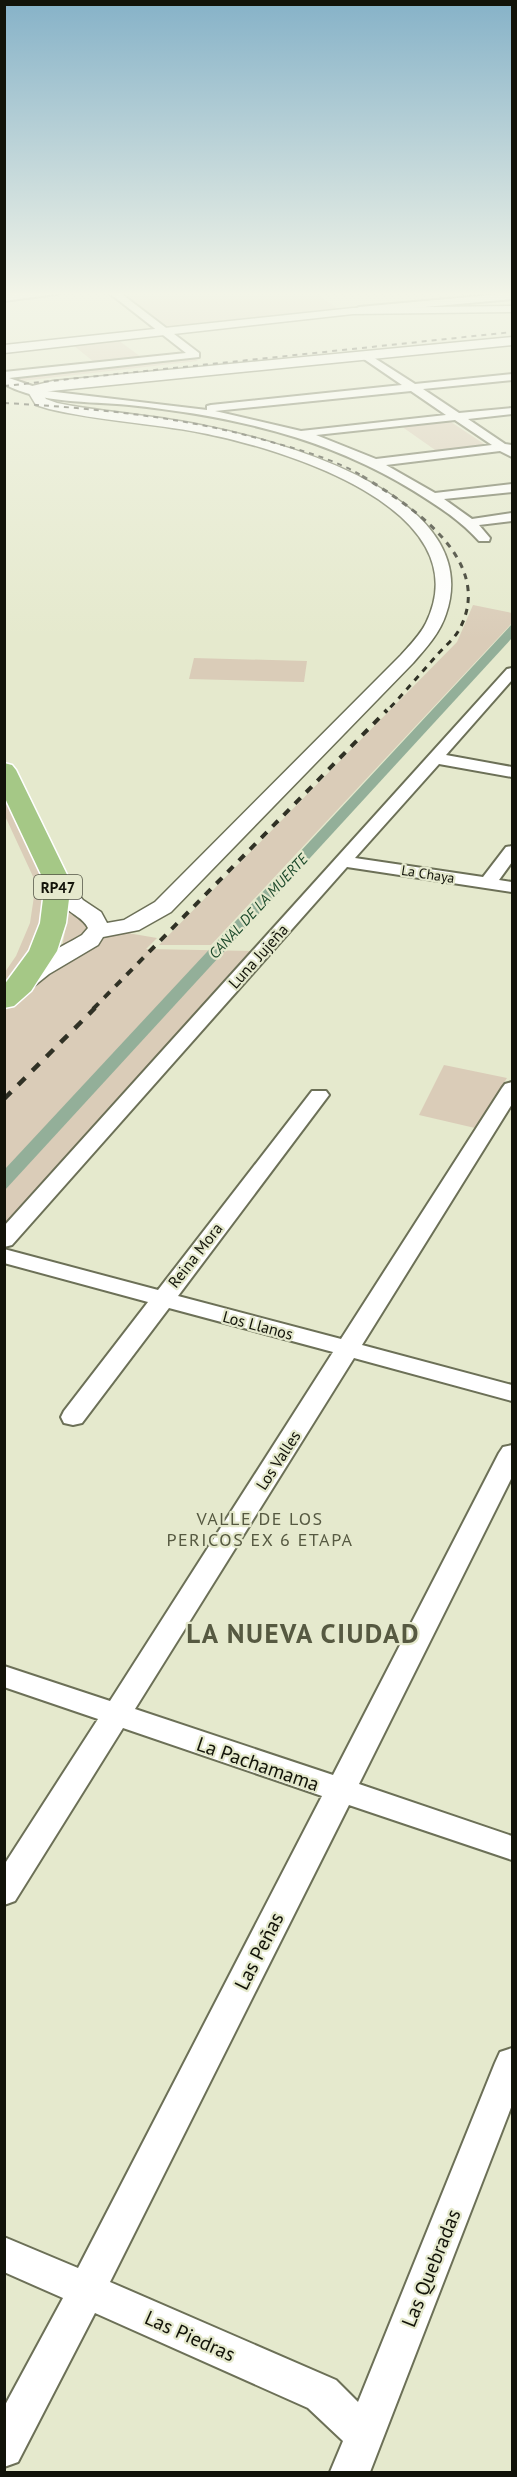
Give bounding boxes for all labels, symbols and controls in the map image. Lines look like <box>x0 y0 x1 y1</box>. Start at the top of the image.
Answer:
water label: CANAL DE LA MUERTE <box>204 849 312 962</box>
street label: La Chaya <box>400 861 456 887</box>
road number: RP47 <box>34 875 82 899</box>
street label: Luna Jujeña <box>224 920 292 992</box>
street label: Reina Mora <box>163 1219 227 1291</box>
street label: Los Llanos <box>221 1306 296 1344</box>
street label: Los Valles <box>251 1426 305 1493</box>
district label: VALLE DE LOS PERICOS EX 6 ETAPA <box>166 1507 354 1551</box>
district label: LA NUEVA CIUDAD <box>186 1616 420 1650</box>
street label: La Pachamama <box>193 1731 323 1797</box>
street label: Las Peñas <box>228 1908 290 1994</box>
street label: Las Quebradas <box>396 2205 466 2331</box>
street label: Las Piedras <box>141 2305 239 2367</box>

